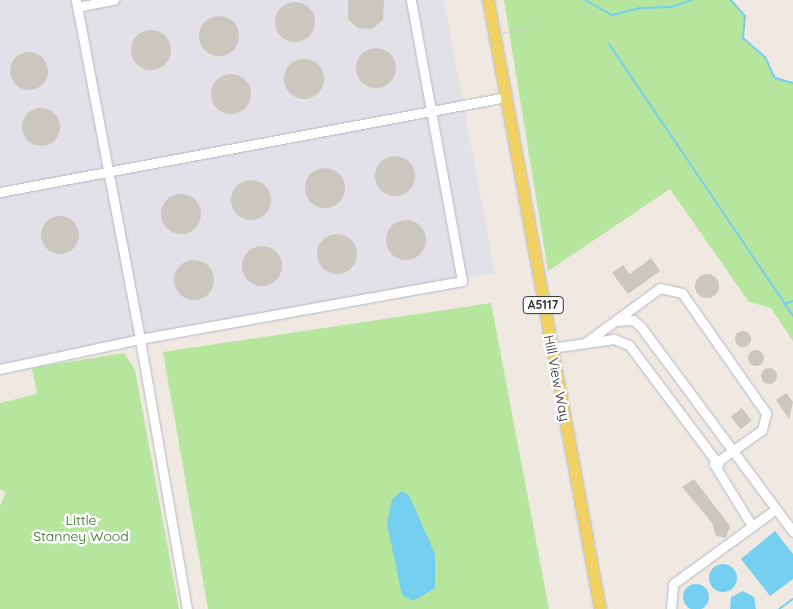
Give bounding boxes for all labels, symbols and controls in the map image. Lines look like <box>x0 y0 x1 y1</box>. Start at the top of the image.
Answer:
road number: A5117 <box>522 296 564 314</box>
street label: Hill View Way <box>540 333 574 423</box>
park label: Little Stanney Wood <box>33 512 129 544</box>

